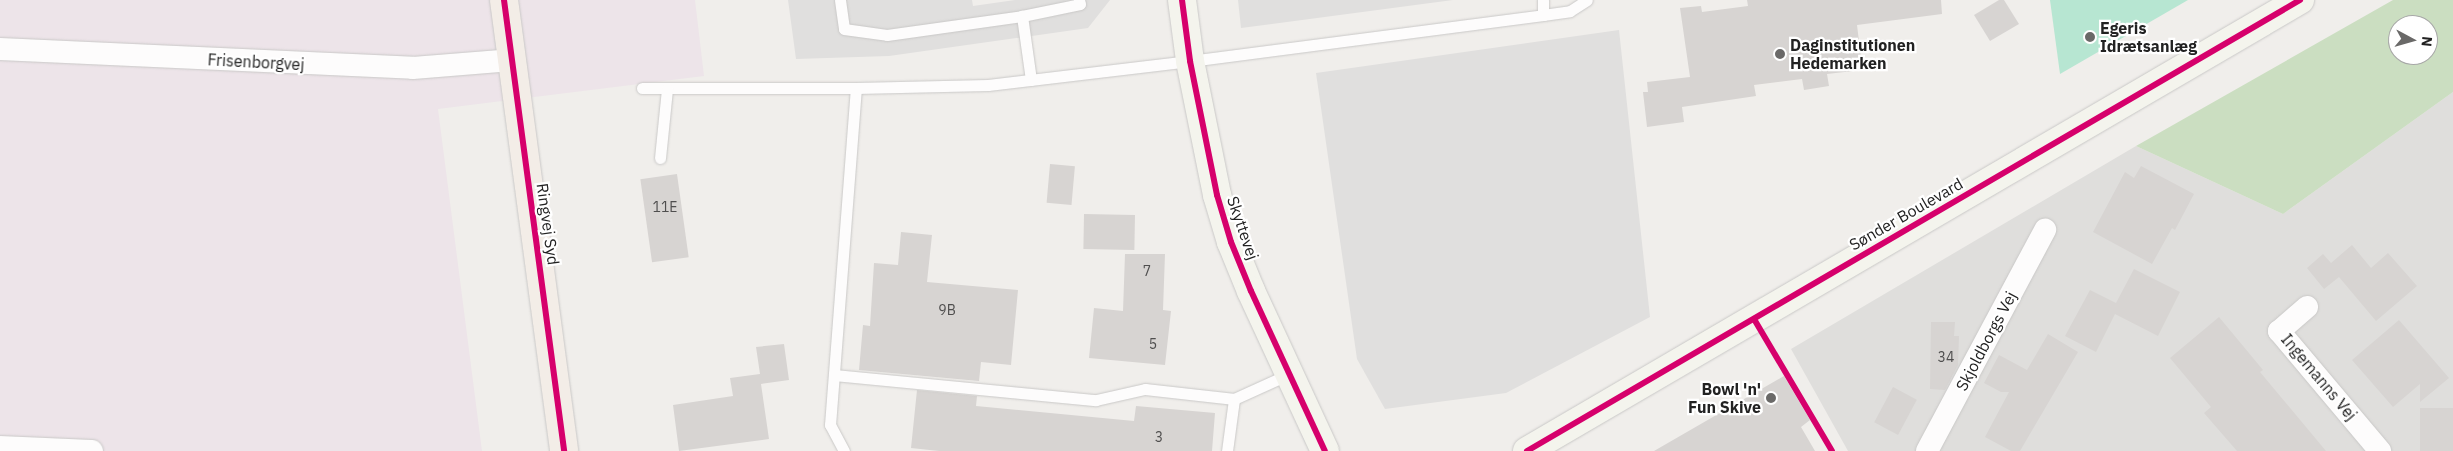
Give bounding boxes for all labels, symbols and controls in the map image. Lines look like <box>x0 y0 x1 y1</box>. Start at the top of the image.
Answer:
north arrow <box>2388 15 2438 65</box>
place label: Egeris Idrætsanlæg <box>2100 18 2197 56</box>
marker: Egeris Idrætsanlæg <box>2084 31 2096 43</box>
place label: Daginstitutionen Hedemarken <box>1790 35 1915 73</box>
text: N <box>2417 35 2436 47</box>
marker: Daginstitutionen Hedemarken <box>1774 48 1786 60</box>
street label: Frisenborgvej <box>207 50 305 74</box>
street label: Sønder Boulevard <box>1846 174 1966 254</box>
street label: Ringvej Syd <box>533 182 563 266</box>
street label: Skyttevej <box>1223 194 1263 262</box>
house number: 11E <box>653 199 677 215</box>
house number: 7 <box>1143 263 1151 279</box>
street label: Skjoldborgs Vej <box>1952 288 2020 394</box>
house number: 9B <box>938 302 956 318</box>
street label: Ingemanns Vej <box>2277 330 2361 424</box>
house number: 5 <box>1149 336 1157 352</box>
house number: 34 <box>1938 349 1954 365</box>
place label: Bowl 'n' Fun Skive <box>1688 379 1761 417</box>
marker: Bowl 'n' Fun Skive <box>1765 392 1777 404</box>
house number: 3 <box>1155 429 1163 445</box>

